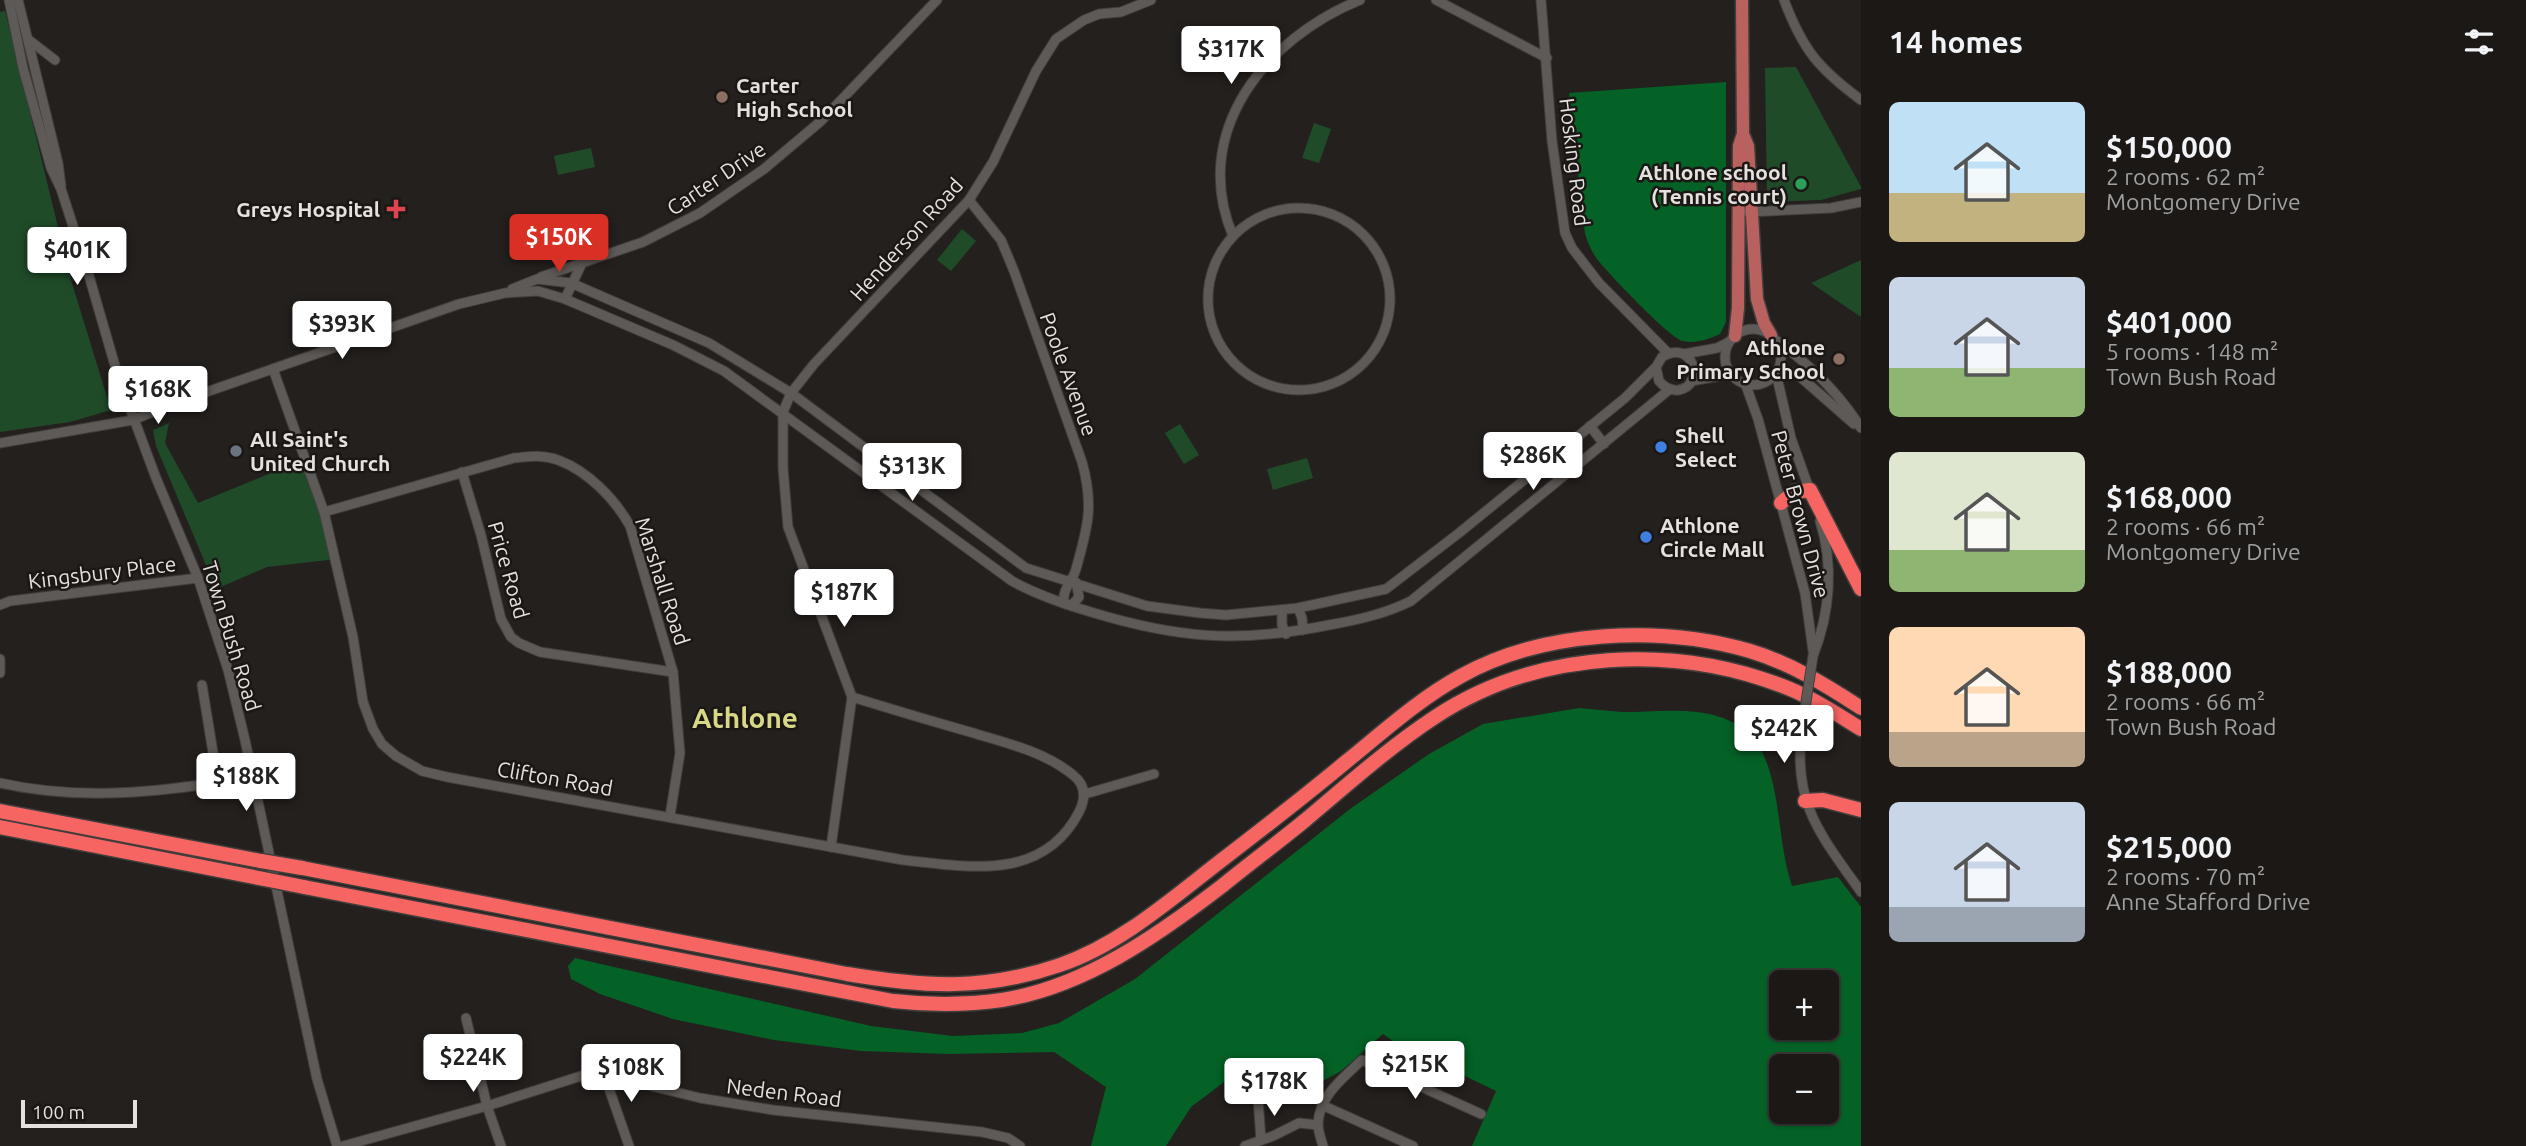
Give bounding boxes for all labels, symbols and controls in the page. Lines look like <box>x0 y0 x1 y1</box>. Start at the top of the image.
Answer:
icon: filters <box>2460 23 2498 61</box>
text: 14 homes <box>1889 25 2023 59</box>
pin: $317K <box>1182 27 1280 86</box>
text: $317K <box>1197 36 1265 61</box>
place label: Carter High School <box>736 73 853 121</box>
marker: Carter High School <box>714 89 730 105</box>
street label: Hosking Road <box>1555 97 1595 227</box>
icon: home <box>1945 130 2029 214</box>
text: $150,000 <box>2106 130 2232 164</box>
street label: Carter Drive <box>662 136 770 220</box>
place label: Athlone school (Tennis court) <box>1638 160 1787 208</box>
text: 2 rooms · 62 m² <box>2106 164 2265 189</box>
street label: Henderson Road <box>845 173 967 305</box>
marker: Athlone school (Tennis court) <box>1793 176 1809 192</box>
text: Montgomery Drive <box>2106 189 2301 214</box>
place label: Greys Hospital <box>236 197 380 221</box>
marker: Greys Hospital <box>386 199 406 219</box>
pin: $150K <box>510 215 608 274</box>
text: $150K <box>525 224 593 249</box>
pin: $401K <box>28 228 126 287</box>
text: $401K <box>43 237 111 262</box>
pin: $393K <box>293 302 391 361</box>
icon: home <box>1945 305 2029 389</box>
text: $401,000 <box>2106 305 2232 339</box>
street label: Poole Avenue <box>1036 309 1102 439</box>
text: $393K <box>308 311 376 336</box>
place label: Athlone Primary School <box>1676 335 1825 383</box>
text: 5 rooms · 148 m² <box>2106 339 2278 364</box>
marker: Athlone Primary School <box>1831 351 1847 367</box>
text: Town Bush Road <box>2106 364 2277 389</box>
pin: $168K <box>109 366 207 426</box>
text: $168K <box>124 376 192 401</box>
place label: Shell Select <box>1675 423 1737 471</box>
place label: All Saint's United Church <box>250 427 390 475</box>
street label: Peter Brown Drive <box>1767 428 1835 600</box>
pin: $286K <box>1484 433 1582 492</box>
marker: Shell Select <box>1653 439 1669 455</box>
text: $286K <box>1499 442 1567 467</box>
marker: All Saint's United Church <box>228 443 244 459</box>
pin: $313K <box>863 444 961 503</box>
text: $313K <box>878 453 946 478</box>
icon: home <box>1945 480 2029 564</box>
text: $168,000 <box>2106 480 2232 514</box>
place label: Athlone Circle Mall <box>1660 513 1764 561</box>
street label: Marshall Road <box>631 514 695 648</box>
text: 2 rooms · 66 m² <box>2106 514 2265 539</box>
street label: Price Road <box>484 519 534 621</box>
marker: Athlone Circle Mall <box>1638 529 1654 545</box>
text: Montgomery Drive <box>2106 539 2301 564</box>
street label: Kingsbury Place <box>26 551 178 593</box>
street label: Town Bush Road <box>198 558 266 714</box>
pin: $187K <box>795 570 893 629</box>
text: $187K <box>810 579 878 604</box>
icon: home <box>1945 655 2029 739</box>
text: $188,000 <box>2106 655 2232 689</box>
text: 2 rooms · 66 m² <box>2106 689 2265 714</box>
district label: Athlone <box>692 702 798 733</box>
pin: $242K <box>1735 706 1833 765</box>
text: Town Bush Road <box>2106 714 2277 739</box>
text: $242K <box>1750 715 1818 740</box>
pin: $188K <box>197 754 295 813</box>
street label: Clifton Road <box>495 756 615 800</box>
text: $188K <box>212 763 280 788</box>
icon: home <box>1945 830 2029 914</box>
text: $215,000 <box>2106 830 2232 864</box>
text: 2 rooms · 70 m² <box>2106 864 2265 889</box>
text: Anne Stafford Drive <box>2106 889 2311 914</box>
map controls <box>1769 970 1839 1124</box>
button: + <box>1769 970 1839 1040</box>
pin: $224K <box>424 1034 522 1094</box>
pin: $215K <box>1366 1042 1464 1101</box>
text: $224K <box>439 1044 507 1069</box>
pin: $108K <box>582 1044 680 1104</box>
text: $215K <box>1381 1051 1449 1076</box>
text: $108K <box>597 1054 665 1079</box>
button: − <box>1769 1054 1839 1124</box>
pin: $178K <box>1225 1058 1323 1118</box>
text: $178K <box>1240 1068 1308 1093</box>
street label: Neden Road <box>725 1073 843 1111</box>
scale bar <box>21 1097 136 1129</box>
text: 100 m <box>32 1101 85 1123</box>

